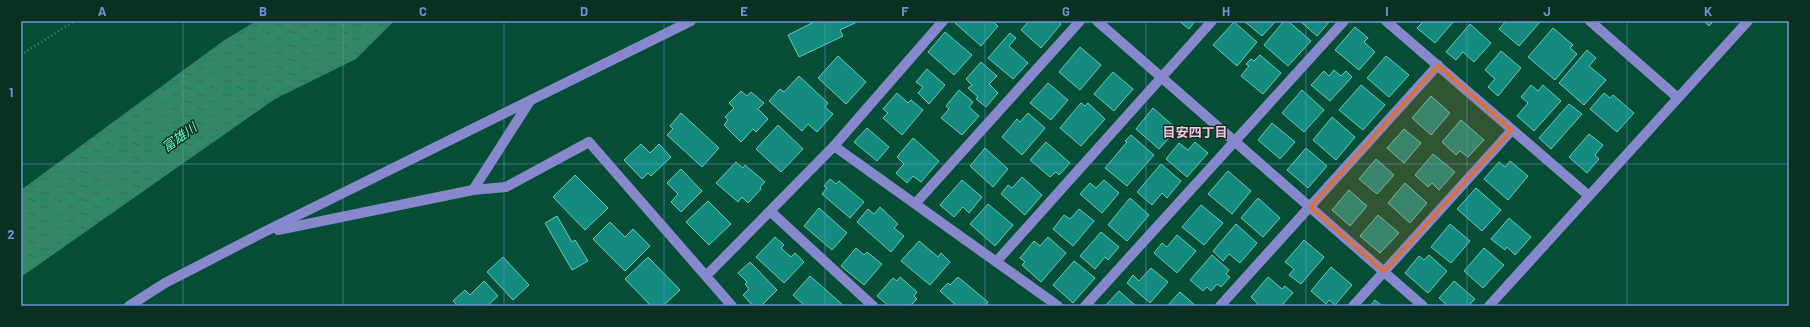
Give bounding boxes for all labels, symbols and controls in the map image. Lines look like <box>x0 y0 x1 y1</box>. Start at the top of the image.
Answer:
text: A <box>98 3 107 19</box>
text: B <box>259 3 267 19</box>
text: C <box>419 3 427 19</box>
text: D <box>580 3 588 19</box>
text: E <box>740 3 748 19</box>
text: F <box>901 3 909 19</box>
text: G <box>1062 3 1070 19</box>
text: H <box>1222 3 1230 19</box>
text: I <box>1385 3 1389 19</box>
text: J <box>1543 3 1551 19</box>
text: K <box>1704 3 1712 19</box>
text: 1 <box>9 84 13 100</box>
water label: 富雄川 <box>159 118 201 155</box>
district label: 目安四丁目 <box>1162 124 1228 140</box>
text: 2 <box>7 226 15 242</box>

